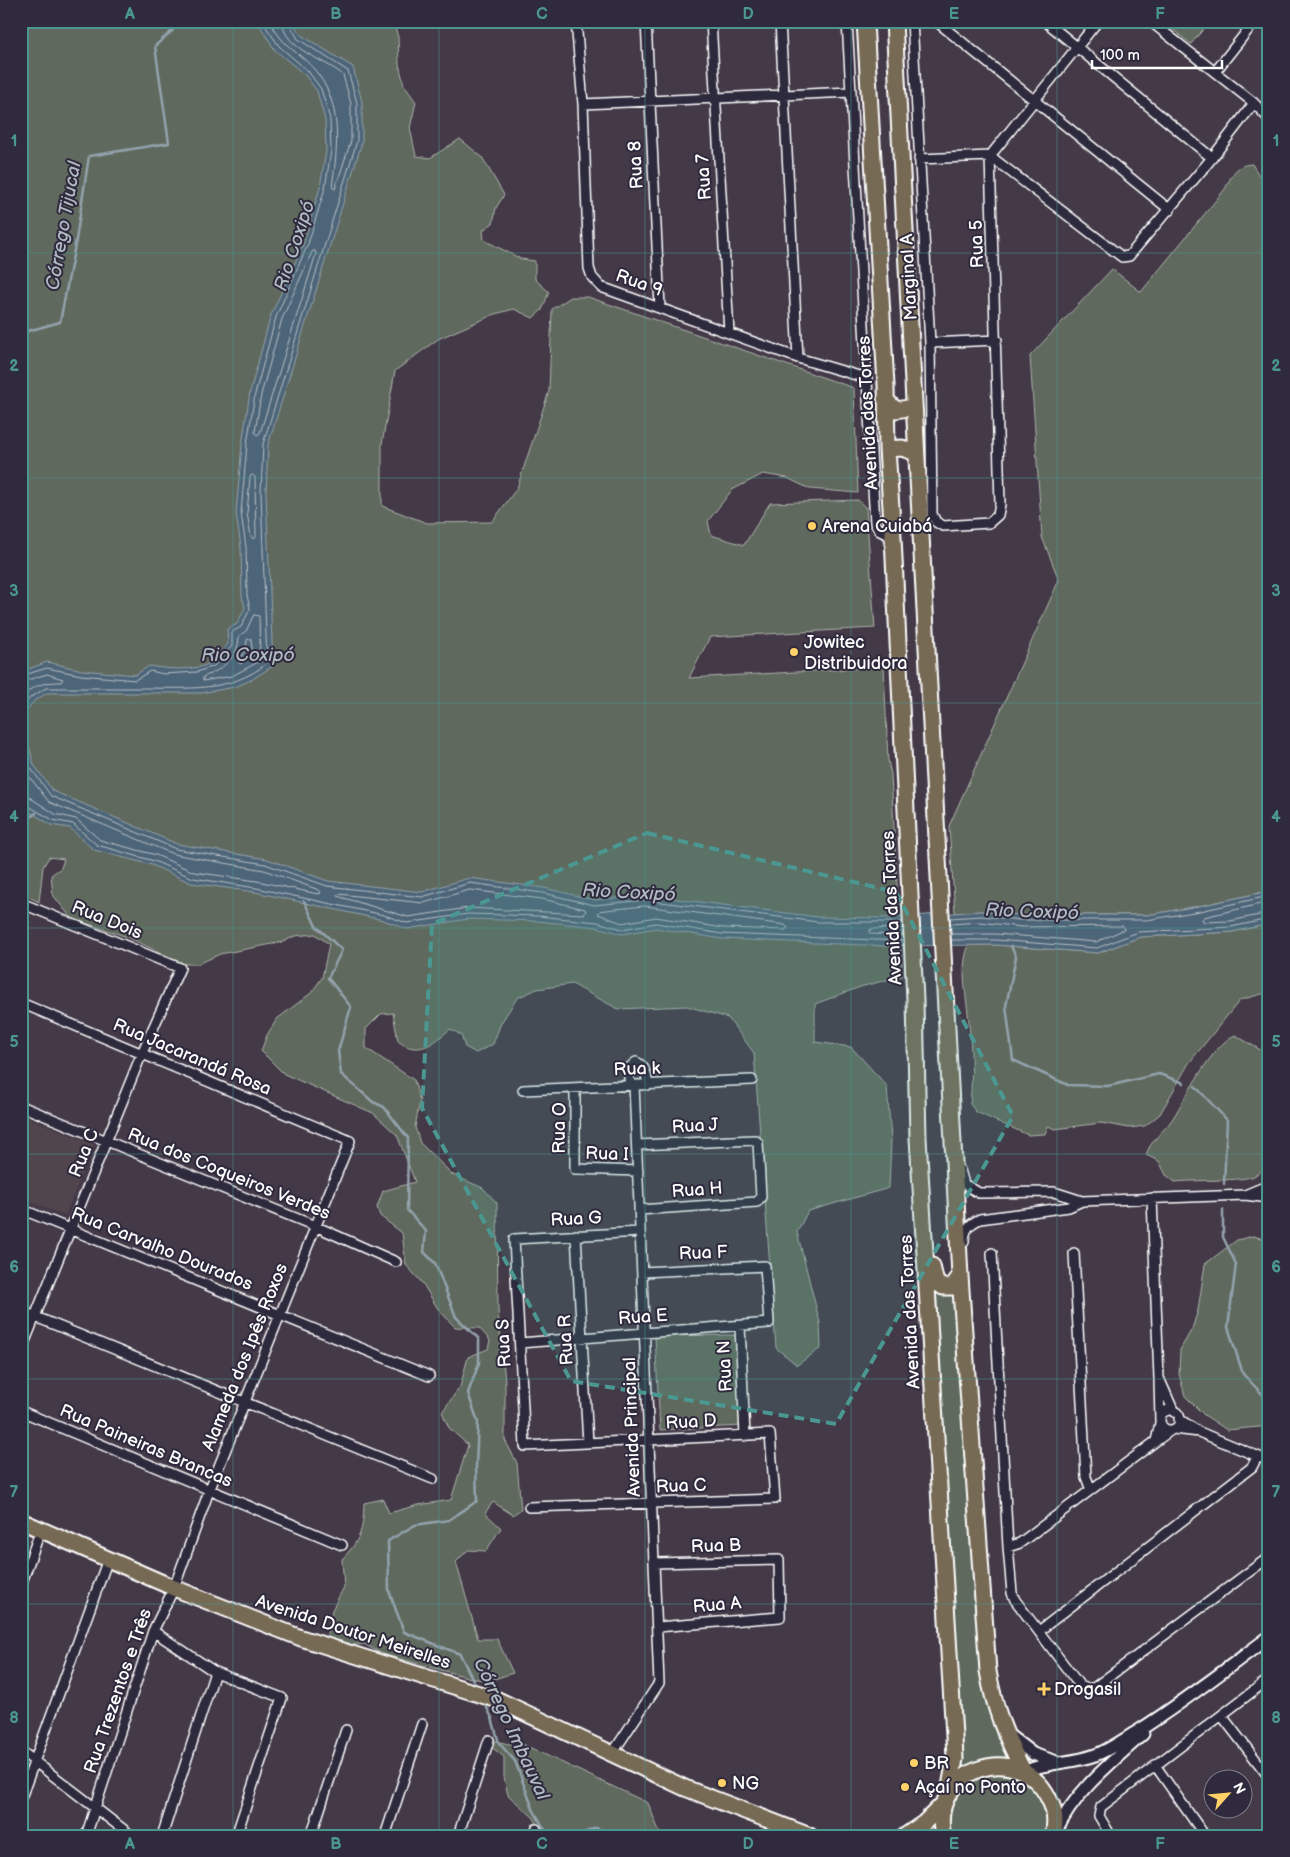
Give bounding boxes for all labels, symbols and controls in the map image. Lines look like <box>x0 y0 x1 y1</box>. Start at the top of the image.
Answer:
text: A <box>124 5 135 24</box>
text: B <box>330 5 342 24</box>
text: C <box>536 5 548 24</box>
text: D <box>742 5 754 24</box>
text: E <box>949 5 959 24</box>
text: F <box>1155 5 1165 24</box>
scale bar <box>1092 38 1222 70</box>
text: 100 m <box>1100 46 1140 65</box>
text: 1 <box>11 132 17 151</box>
text: 1 <box>1273 132 1279 151</box>
street label: Rua 8 <box>624 140 648 190</box>
street label: Rua 7 <box>692 153 716 201</box>
water label: Córrego Tijucal <box>41 159 87 292</box>
water label: Rio Coxipó <box>270 198 320 294</box>
street label: Rua 5 <box>966 220 988 268</box>
street label: Marginal A <box>896 233 922 321</box>
street label: Rua 9 <box>613 265 665 301</box>
street label: Avenida das Torres <box>853 335 883 491</box>
text: 2 <box>9 357 19 376</box>
text: 2 <box>1271 357 1281 376</box>
place label: Arena Cuiabá <box>822 516 933 537</box>
marker: Arena Cuiabá <box>806 520 818 532</box>
text: 3 <box>9 582 19 601</box>
text: 3 <box>1271 582 1281 601</box>
place label: Jowitec Distribuidora <box>804 632 908 674</box>
water label: Rio Coxipó <box>201 644 295 667</box>
marker: Jowitec Distribuidora <box>788 646 800 658</box>
text: 4 <box>9 808 19 827</box>
text: 4 <box>1271 808 1281 827</box>
street label: Avenida das Torres <box>877 830 907 986</box>
water label: Rio Coxipó <box>582 879 676 907</box>
street label: Rua Dois <box>69 896 145 944</box>
water label: Rio Coxipó <box>985 899 1079 925</box>
street label: Rua Jacarandá Rosa <box>110 1014 274 1100</box>
text: 5 <box>9 1033 19 1052</box>
text: 5 <box>1271 1033 1281 1052</box>
street label: Rua k <box>613 1058 661 1080</box>
street label: Rua O <box>549 1102 570 1154</box>
street label: Rua J <box>671 1114 719 1138</box>
street label: Rua dos Coqueiros Verdes <box>125 1124 333 1224</box>
street label: Rua C <box>65 1125 103 1180</box>
street label: Rua I <box>585 1143 629 1165</box>
street label: Rua H <box>671 1178 723 1202</box>
street label: Rua Carvalho Dourados <box>68 1203 256 1295</box>
street label: Rua G <box>550 1207 602 1231</box>
street label: Avenida das Torres <box>895 1234 925 1390</box>
street label: Rua F <box>678 1242 728 1264</box>
text: 6 <box>9 1258 19 1277</box>
text: 6 <box>1271 1258 1281 1277</box>
street label: Alameda dos Ipês Roxos <box>198 1260 292 1454</box>
street label: Rua E <box>617 1305 669 1329</box>
street label: Rua R <box>554 1314 578 1366</box>
street label: Rua S <box>492 1318 516 1368</box>
street label: Rua N <box>713 1340 737 1392</box>
street label: Avenida Principal <box>619 1357 645 1497</box>
street label: Rua Paineiras Brancas <box>57 1400 236 1492</box>
street label: Rua D <box>665 1410 717 1434</box>
street label: Rua C <box>655 1475 707 1497</box>
text: 7 <box>10 1483 19 1502</box>
text: 7 <box>1272 1483 1281 1502</box>
street label: Rua B <box>691 1535 741 1557</box>
street label: Avenida Doutor Meirelles <box>253 1591 453 1673</box>
street label: Rua A <box>692 1592 742 1618</box>
street label: Rua Trezentos e Três <box>80 1606 156 1776</box>
water label: Córrego Imbauval <box>468 1654 554 1804</box>
place label: Drogasil <box>1054 1679 1121 1700</box>
marker: Drogasil <box>1038 1683 1050 1695</box>
text: 8 <box>9 1709 19 1728</box>
text: 8 <box>1271 1709 1281 1728</box>
place label: BR <box>924 1753 949 1774</box>
marker: BR <box>908 1757 920 1769</box>
north arrow <box>1202 1770 1252 1820</box>
place label: NG <box>732 1773 759 1794</box>
marker: NG <box>716 1777 728 1789</box>
place label: Açaí no Ponto <box>915 1777 1026 1798</box>
text: N <box>1229 1780 1249 1797</box>
marker: Açaí no Ponto <box>899 1781 911 1793</box>
text: A <box>124 1835 135 1854</box>
text: B <box>330 1835 342 1854</box>
text: C <box>536 1835 548 1854</box>
text: D <box>742 1835 754 1854</box>
text: E <box>949 1835 959 1854</box>
text: F <box>1155 1835 1165 1854</box>

